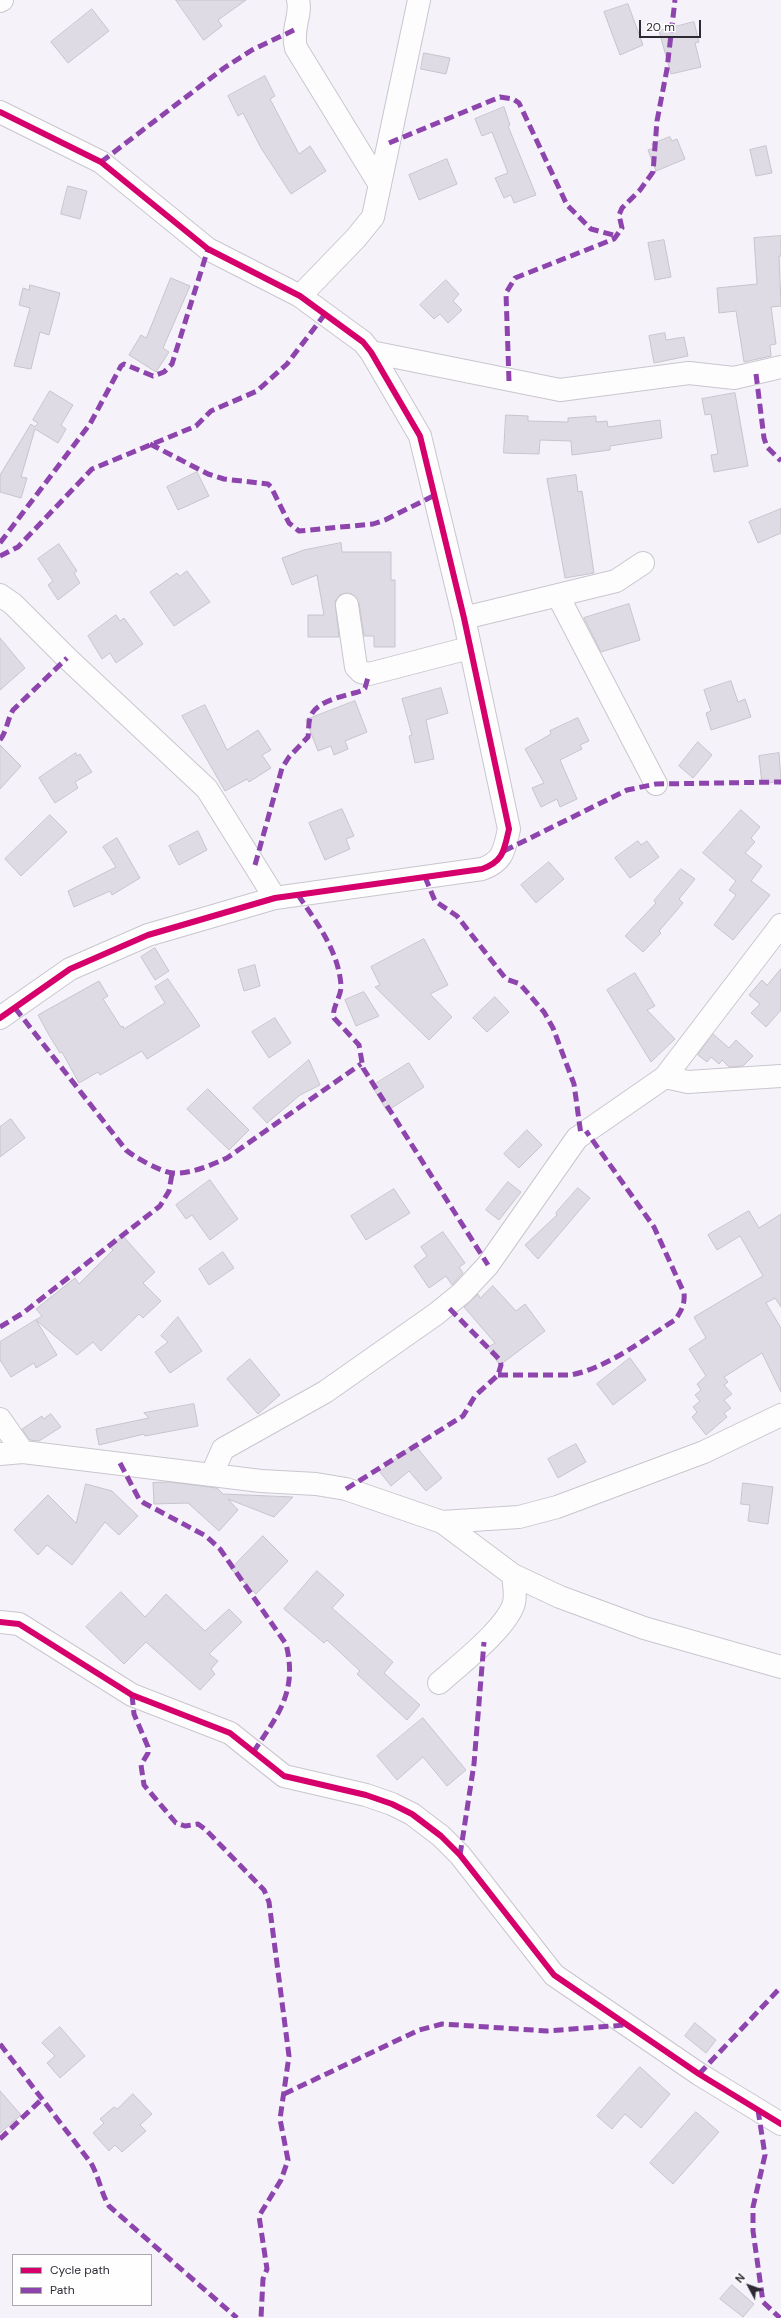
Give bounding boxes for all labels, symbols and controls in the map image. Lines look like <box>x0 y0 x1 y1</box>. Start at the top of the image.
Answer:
scale bar <box>641 12 703 38</box>
text: 20 m <box>646 19 675 35</box>
legend <box>12 2254 152 2306</box>
text: Cycle path <box>50 2262 110 2278</box>
north arrow <box>729 2266 769 2306</box>
text: N <box>732 2271 748 2286</box>
text: Path <box>50 2282 75 2298</box>

